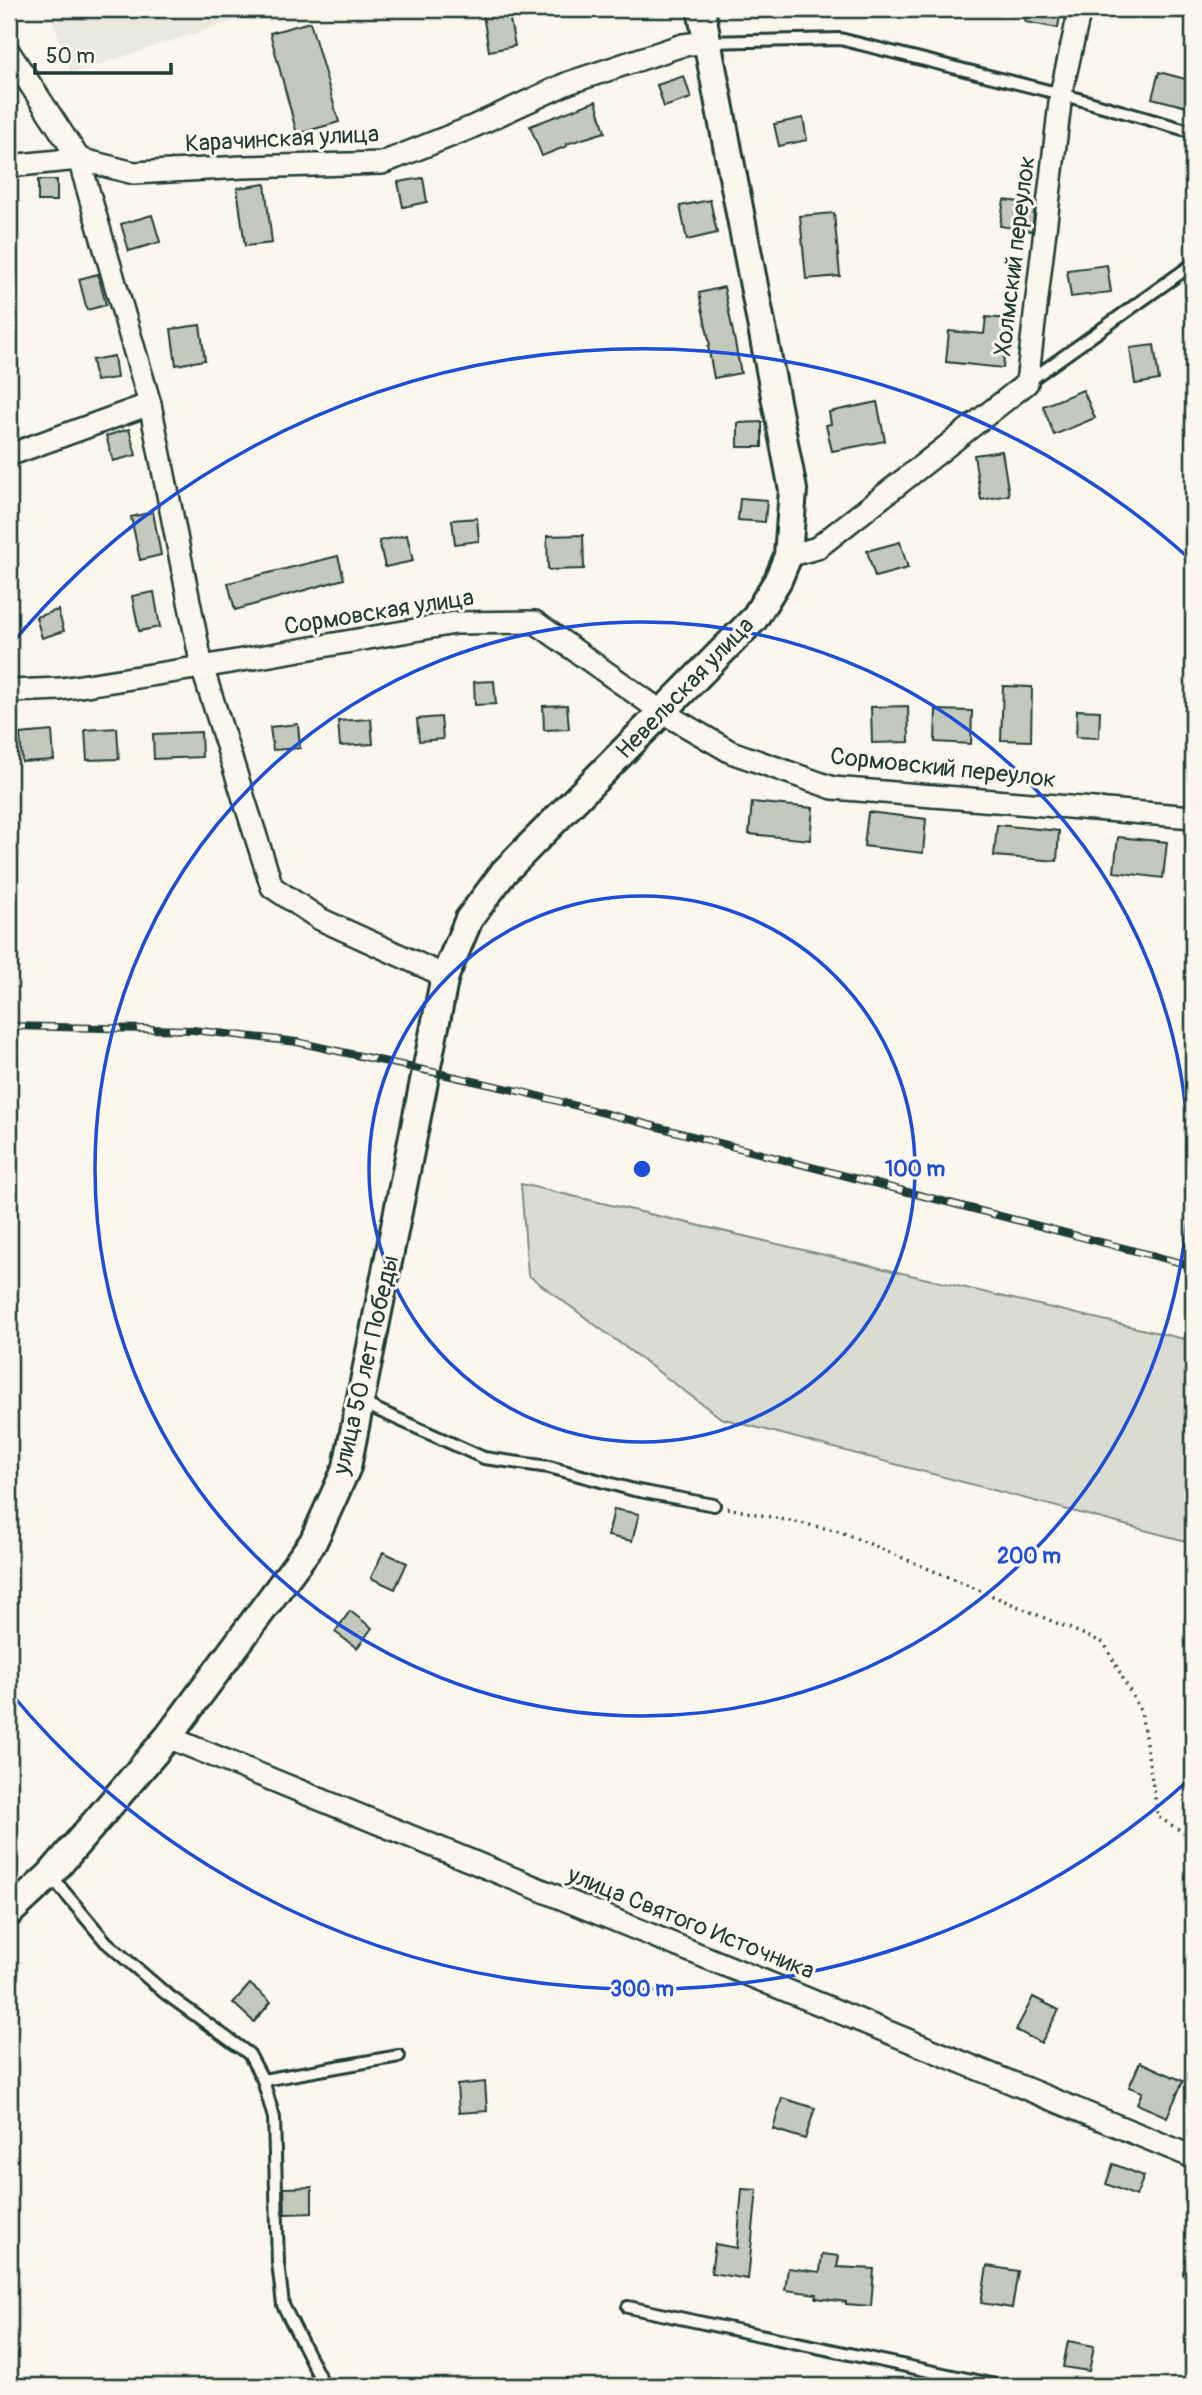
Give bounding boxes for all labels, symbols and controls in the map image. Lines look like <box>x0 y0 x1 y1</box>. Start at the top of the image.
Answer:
scale bar <box>35 32 172 76</box>
text: 50 m <box>46 43 95 70</box>
street label: Карачинская улица <box>184 119 380 159</box>
street label: Холмский переулок <box>988 154 1042 358</box>
street label: Сормовская улица <box>282 583 476 641</box>
street label: Невельская улица <box>610 611 760 765</box>
street label: Сормовский переулок <box>829 742 1057 794</box>
text: 100 m <box>885 1156 945 1183</box>
centre of rings <box>630 1157 654 1181</box>
street label: улица 50 лет Победы <box>326 1253 405 1478</box>
text: 200 m <box>997 1543 1061 1570</box>
street label: улица Святого Источника <box>563 1860 819 1986</box>
text: 300 m <box>610 1976 674 2003</box>

